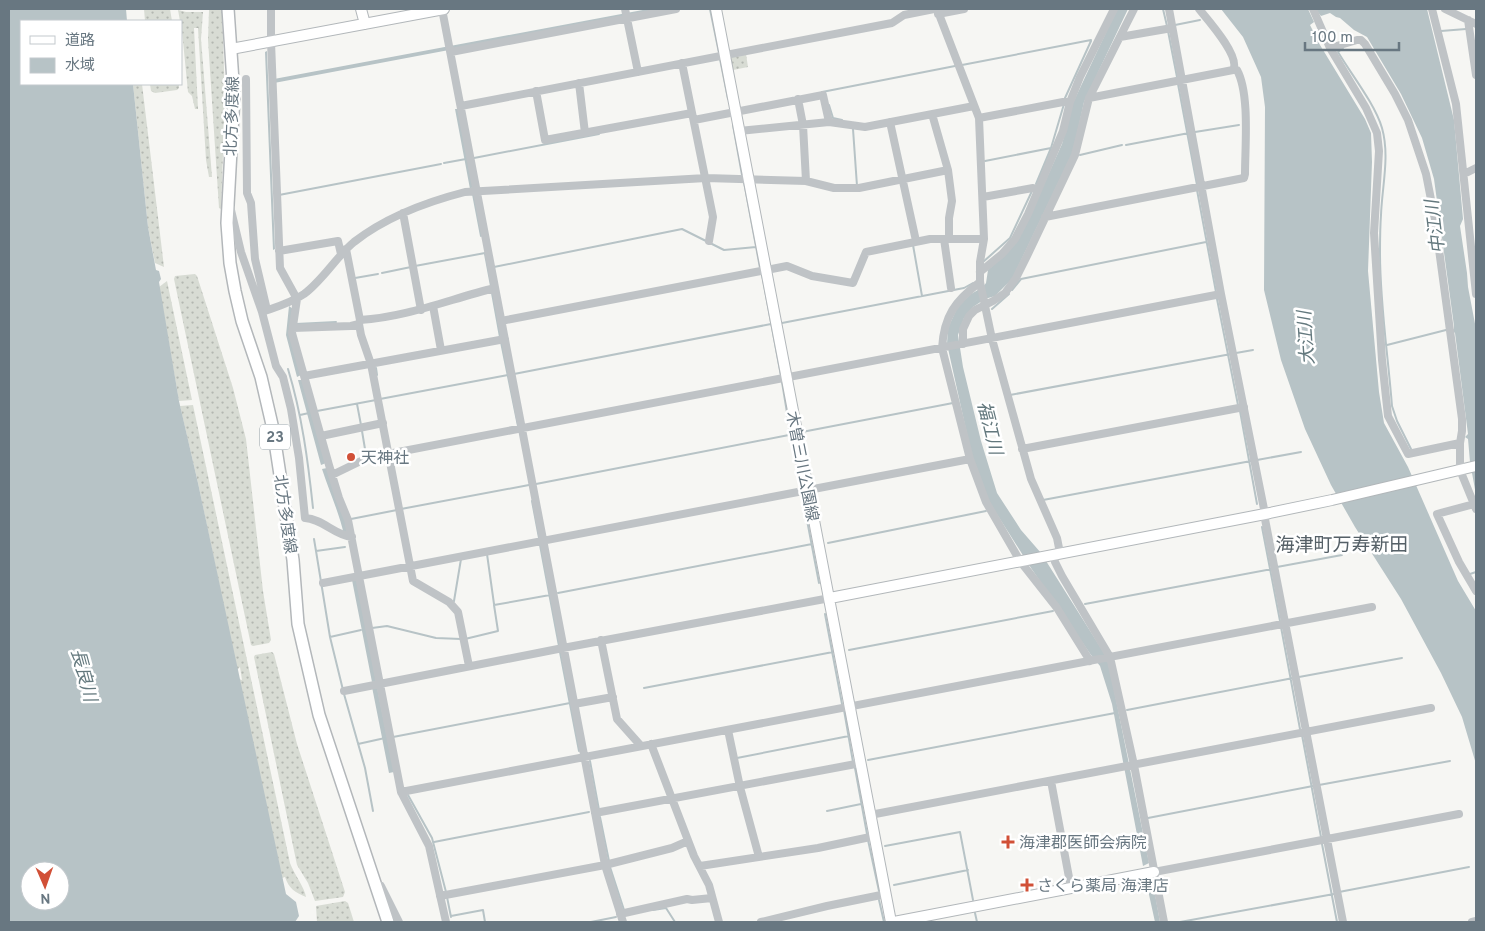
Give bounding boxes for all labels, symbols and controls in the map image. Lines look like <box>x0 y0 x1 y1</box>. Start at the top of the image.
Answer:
legend <box>20 20 182 85</box>
scale bar <box>1305 20 1399 52</box>
text: 100 m <box>1312 29 1353 48</box>
text: 道路 <box>65 32 95 51</box>
text: 水域 <box>65 57 95 76</box>
street label: 北方多度線 <box>222 76 244 156</box>
water label: 中江川 <box>1422 197 1451 255</box>
water label: 大江川 <box>1294 308 1321 366</box>
water label: 福江川 <box>971 399 1007 459</box>
street label: 木曽三川公園線 <box>781 409 822 523</box>
road number: 23 <box>260 424 290 450</box>
place label: 天神社 <box>361 449 409 469</box>
marker: 天神社 <box>345 451 357 463</box>
street label: 北方多度線 <box>269 473 299 555</box>
district label: 海津町万寿新田 <box>1275 534 1409 558</box>
water label: 長良川 <box>64 646 101 706</box>
place label: 海津郡医師会病院 <box>1019 834 1147 854</box>
marker: 海津郡医師会病院 <box>1001 835 1015 849</box>
north arrow <box>20 861 70 911</box>
place label: さくら薬局 海津店 <box>1037 877 1169 897</box>
marker: さくら薬局 海津店 <box>1021 879 1033 891</box>
text: N <box>40 889 51 906</box>

